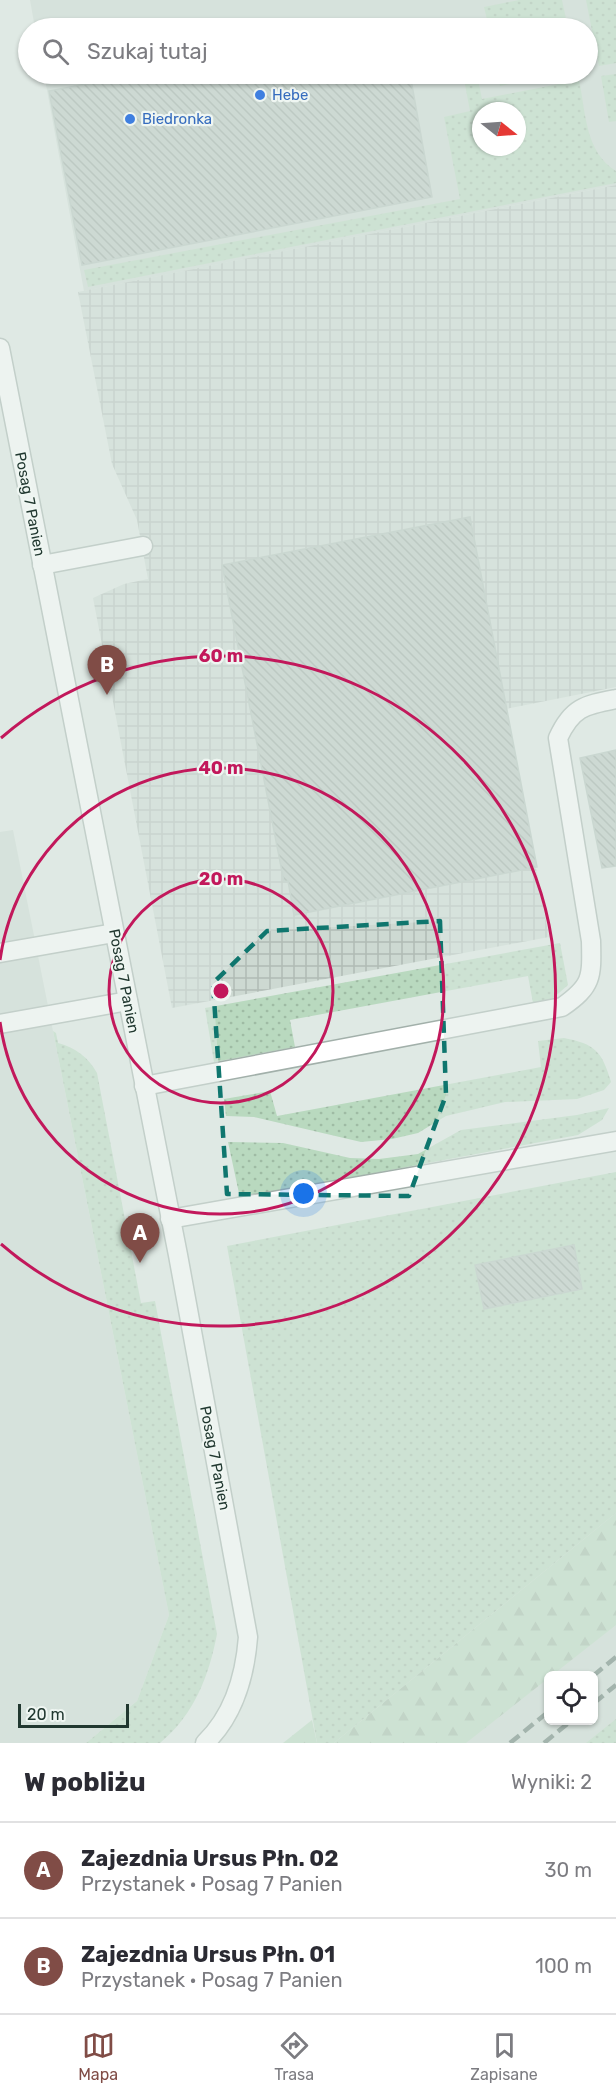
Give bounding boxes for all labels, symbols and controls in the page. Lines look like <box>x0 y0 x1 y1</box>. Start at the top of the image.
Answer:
search box <box>18 18 598 84</box>
icon: search <box>39 35 72 68</box>
text: Szukaj tutaj <box>87 38 208 65</box>
place label: Hebe <box>272 86 308 104</box>
marker: Hebe <box>253 88 267 102</box>
north arrow <box>472 102 526 156</box>
place label: Biedronka <box>142 110 212 128</box>
marker: Biedronka <box>123 112 137 126</box>
street label: Posag 7 Panien <box>11 450 49 558</box>
text: 60 m <box>199 645 243 667</box>
pin: B <box>88 646 126 695</box>
text: 40 m <box>199 757 243 779</box>
text: 20 m <box>199 868 243 890</box>
street label: Posag 7 Panien <box>105 927 143 1035</box>
centre of rings <box>211 981 231 1001</box>
your location <box>289 1179 318 1208</box>
pin: A <box>120 1214 160 1263</box>
street label: Posag 7 Panien <box>196 1404 234 1512</box>
map controls <box>544 1671 598 1725</box>
button: locate <box>544 1671 598 1725</box>
scale bar <box>18 1701 129 1728</box>
text: 20 m <box>27 1705 65 1724</box>
text: W pobliżu <box>24 1767 146 1798</box>
text: Wyniki: 2 <box>511 1770 592 1794</box>
text: Zajezdnia Ursus Płn. 02 <box>81 1845 339 1872</box>
text: A <box>36 1858 51 1882</box>
text: 30 m <box>545 1858 592 1882</box>
text: Przystanek · Posag 7 Panien <box>81 1872 343 1896</box>
text: Zajezdnia Ursus Płn. 01 <box>81 1941 335 1968</box>
text: B <box>36 1954 51 1978</box>
text: 100 m <box>535 1954 592 1978</box>
text: Przystanek · Posag 7 Panien <box>81 1968 343 1992</box>
tab: Mapa <box>78 2029 118 2084</box>
tab: Trasa <box>274 2029 314 2084</box>
tab: Zapisane <box>470 2029 538 2084</box>

